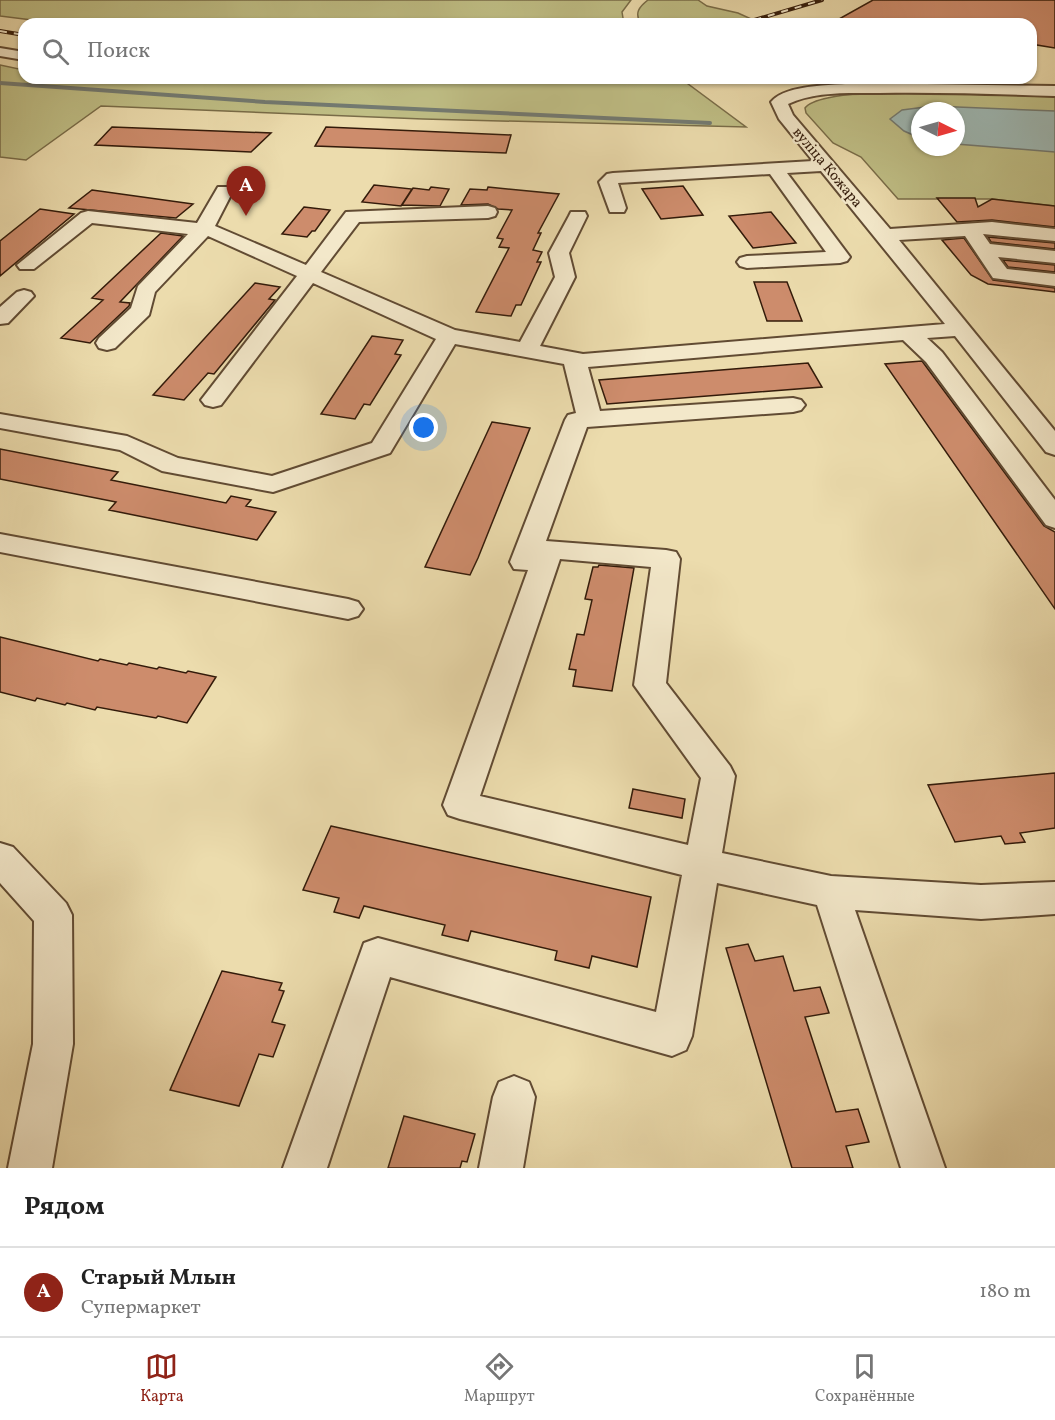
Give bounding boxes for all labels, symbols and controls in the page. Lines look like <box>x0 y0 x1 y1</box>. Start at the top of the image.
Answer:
search box <box>18 18 1037 84</box>
icon: search <box>39 35 72 68</box>
text: Поиск <box>87 36 150 67</box>
north arrow <box>911 102 965 156</box>
street label: вуліца Кожара <box>787 123 867 213</box>
pin: A <box>226 166 266 216</box>
your location <box>409 413 438 442</box>
text: Рядом <box>24 1189 104 1225</box>
text: Старый Млын <box>81 1263 236 1294</box>
text: A <box>36 1278 51 1306</box>
text: 180 m <box>979 1278 1031 1306</box>
text: Супермаркет <box>81 1294 201 1322</box>
tab: Карта <box>140 1350 184 1408</box>
tab: Маршрут <box>464 1350 535 1408</box>
tab: Сохранённые <box>815 1350 915 1408</box>

